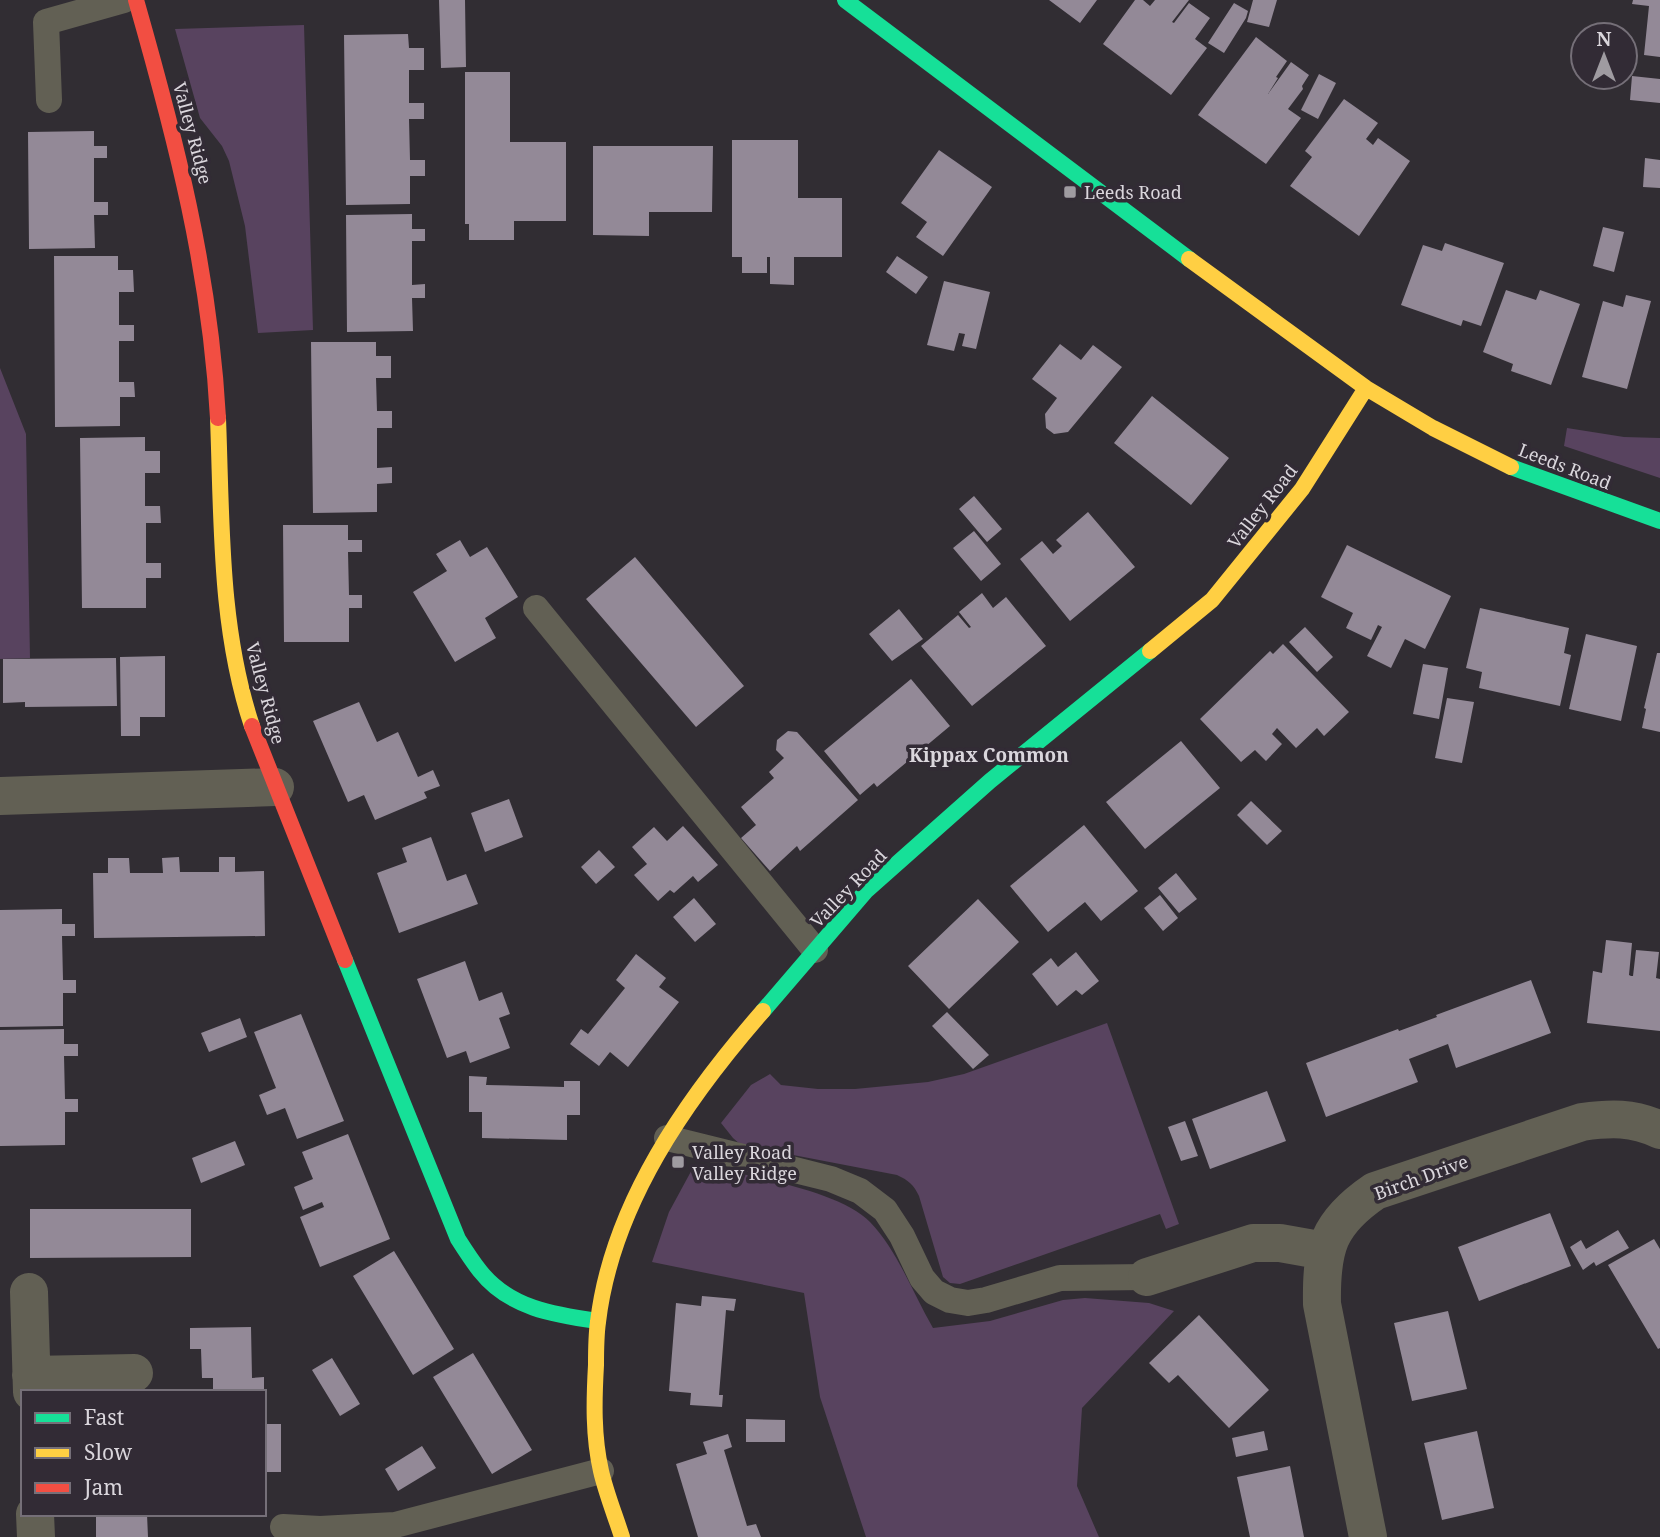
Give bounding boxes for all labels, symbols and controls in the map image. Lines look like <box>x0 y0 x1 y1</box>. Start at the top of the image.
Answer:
north arrow <box>1569 21 1639 91</box>
text: N <box>1597 26 1612 52</box>
street label: Valley Ridge <box>168 79 218 187</box>
place label: Leeds Road <box>1084 180 1182 204</box>
marker: Leeds Road <box>1062 184 1078 200</box>
street label: Leeds Road <box>1515 437 1615 495</box>
street label: Valley Road <box>1222 459 1302 553</box>
street label: Valley Ridge <box>241 639 291 747</box>
district label: Kippax Common <box>909 742 1069 768</box>
street label: Valley Road <box>805 844 891 932</box>
place label: Valley Road Valley Ridge <box>692 1140 797 1185</box>
street label: Birch Drive <box>1371 1149 1471 1205</box>
marker: Valley Road Valley Ridge <box>670 1154 686 1170</box>
legend <box>21 1390 266 1516</box>
text: Fast <box>84 1403 124 1431</box>
text: Slow <box>84 1438 133 1466</box>
text: Jam <box>83 1473 123 1501</box>

